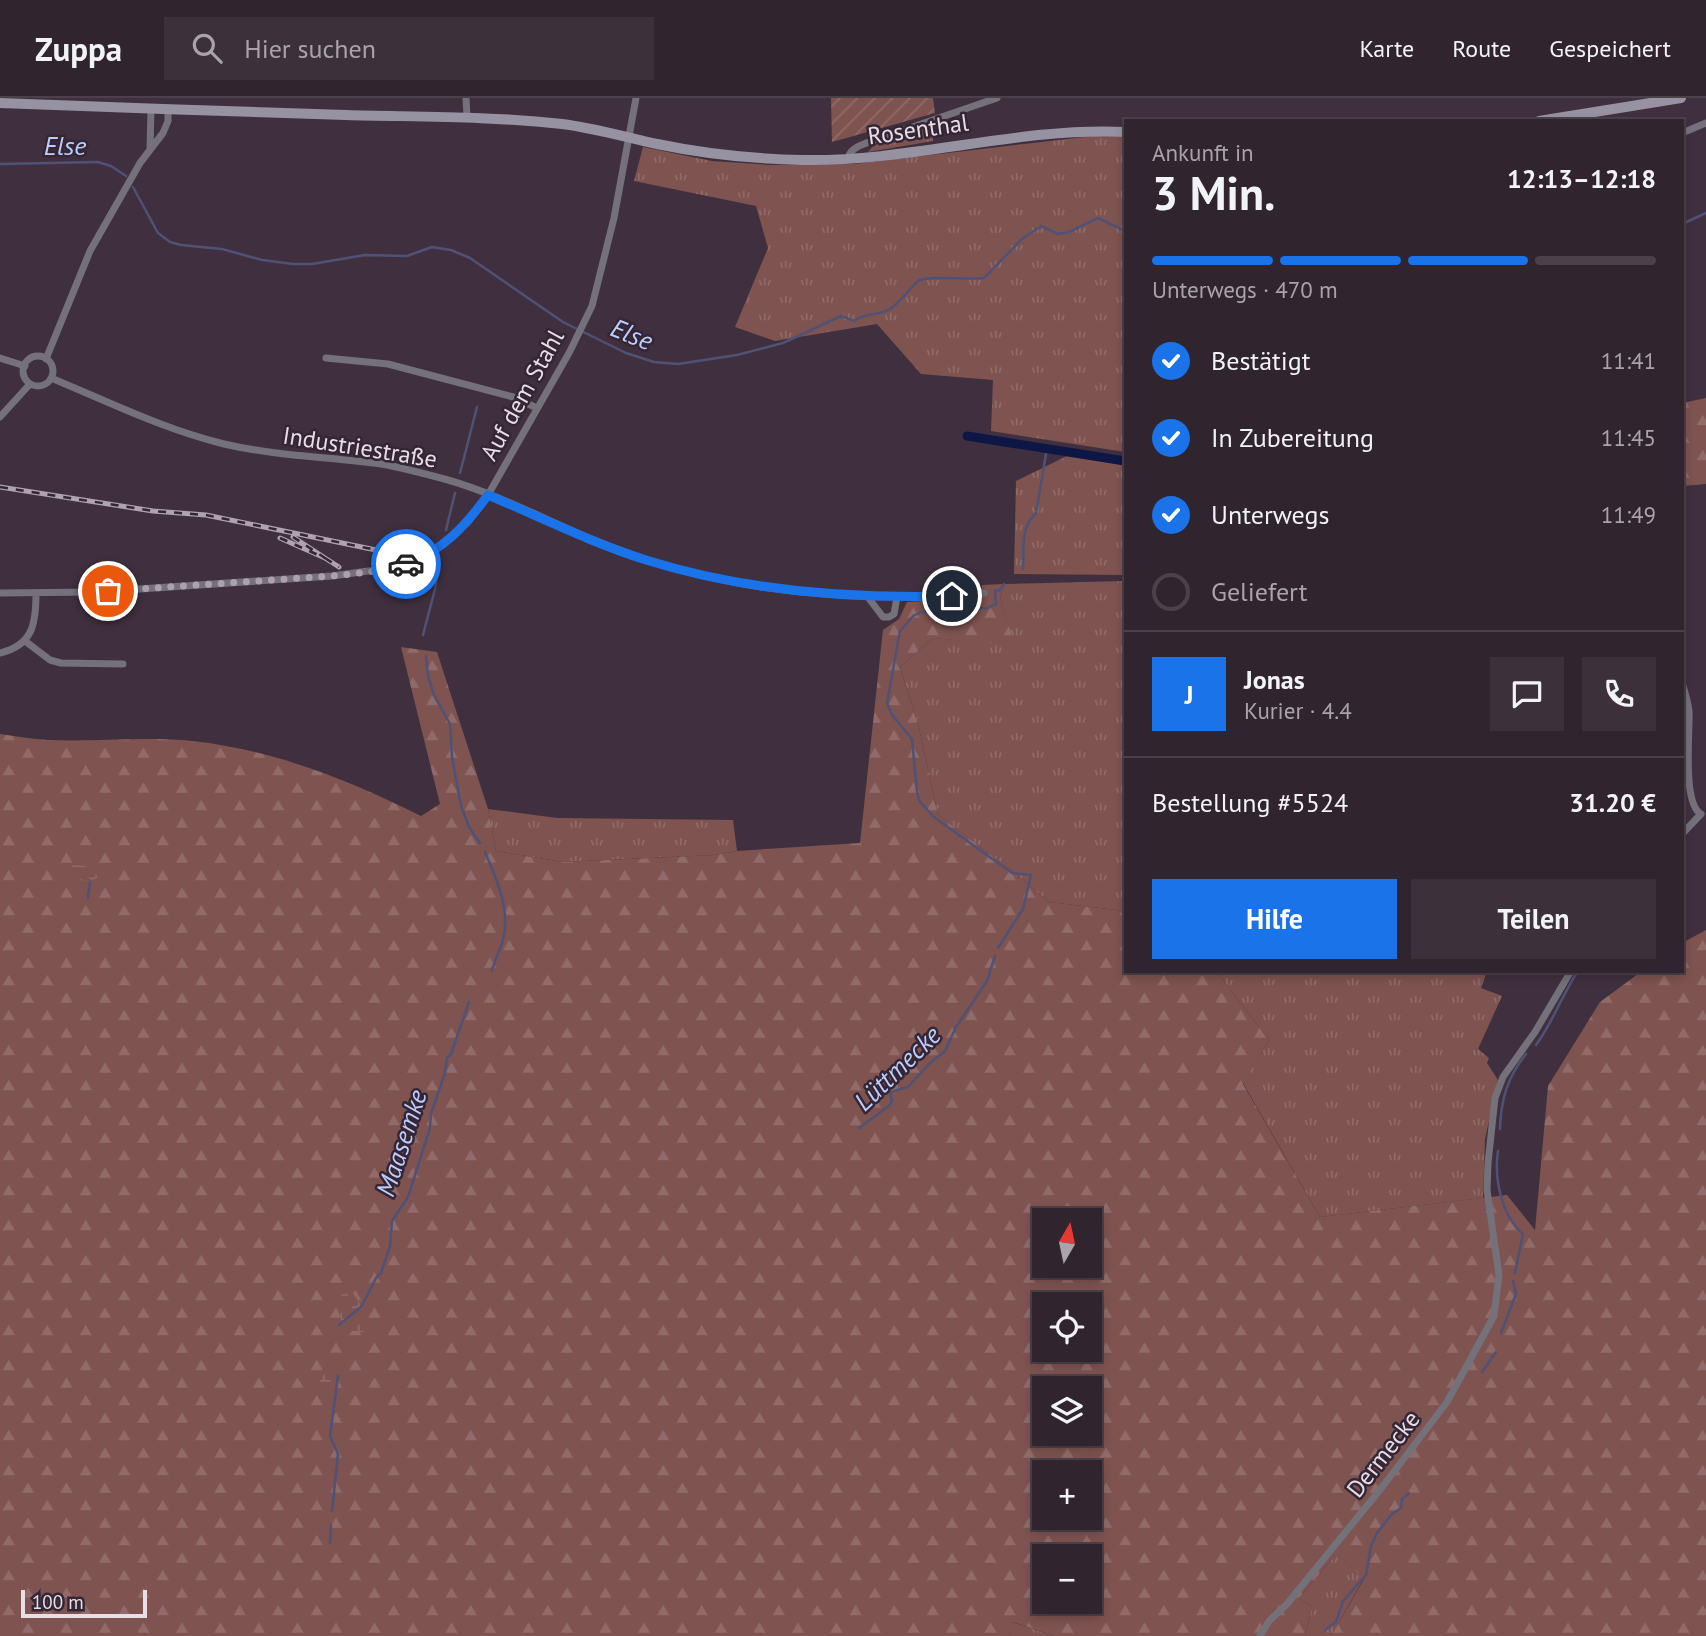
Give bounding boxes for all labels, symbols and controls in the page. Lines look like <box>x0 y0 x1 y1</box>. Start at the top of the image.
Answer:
search box <box>164 17 654 80</box>
text: Zuppa <box>35 27 122 70</box>
icon: search <box>188 29 226 67</box>
text: Hier suchen <box>244 32 376 65</box>
text: Karte <box>1359 33 1414 64</box>
text: Route <box>1452 33 1511 64</box>
text: Gespeichert <box>1549 33 1671 64</box>
street label: Rosenthal <box>866 107 970 151</box>
water label: Else <box>44 129 86 162</box>
text: Ankunft in <box>1152 138 1254 167</box>
text: 12:13–12:18 <box>1507 162 1656 195</box>
text: 3 Min. <box>1152 163 1275 223</box>
text: Unterwegs · 470 m <box>1152 275 1338 304</box>
water label: Else <box>606 311 658 357</box>
street label: Auf dem Stahl <box>473 324 571 466</box>
icon: check <box>1152 342 1190 380</box>
text: Bestätigt <box>1211 344 1311 377</box>
text: 11:41 <box>1601 346 1656 375</box>
icon: check <box>1152 419 1190 457</box>
street label: Industriestraße <box>281 420 439 474</box>
text: In Zubereitung <box>1211 421 1374 454</box>
text: 11:45 <box>1601 423 1656 452</box>
icon: check <box>1152 496 1190 534</box>
text: Unterwegs <box>1211 498 1329 531</box>
text: 11:49 <box>1601 500 1656 529</box>
courier <box>371 529 441 599</box>
icon: car <box>387 545 425 583</box>
pin <box>78 561 138 621</box>
pin <box>922 566 982 626</box>
icon: bag <box>89 572 127 610</box>
text: Geliefert <box>1211 575 1308 608</box>
icon: home <box>933 577 971 615</box>
button: chat <box>1490 657 1564 731</box>
button: phone <box>1582 657 1656 731</box>
text: Jonas <box>1244 663 1305 696</box>
text: J <box>1185 678 1193 711</box>
text: Kurier · 4.4 <box>1244 696 1352 725</box>
text: Bestellung #5524 <box>1152 786 1348 819</box>
text: 31.20 € <box>1569 786 1656 819</box>
button: Hilfe <box>1152 879 1397 959</box>
button: Teilen <box>1411 879 1656 959</box>
water label: Lüttmecke <box>847 1019 947 1117</box>
water label: Maasemke <box>368 1085 434 1201</box>
north arrow <box>1032 1208 1102 1278</box>
map controls <box>1032 1208 1102 1614</box>
button: locate <box>1032 1292 1102 1362</box>
button: layers <box>1032 1376 1102 1446</box>
street label: Dermecke <box>1339 1404 1427 1504</box>
button: + <box>1032 1460 1102 1530</box>
button: − <box>1032 1544 1102 1614</box>
scale bar <box>21 1587 147 1619</box>
text: 100 m <box>32 1590 84 1614</box>

